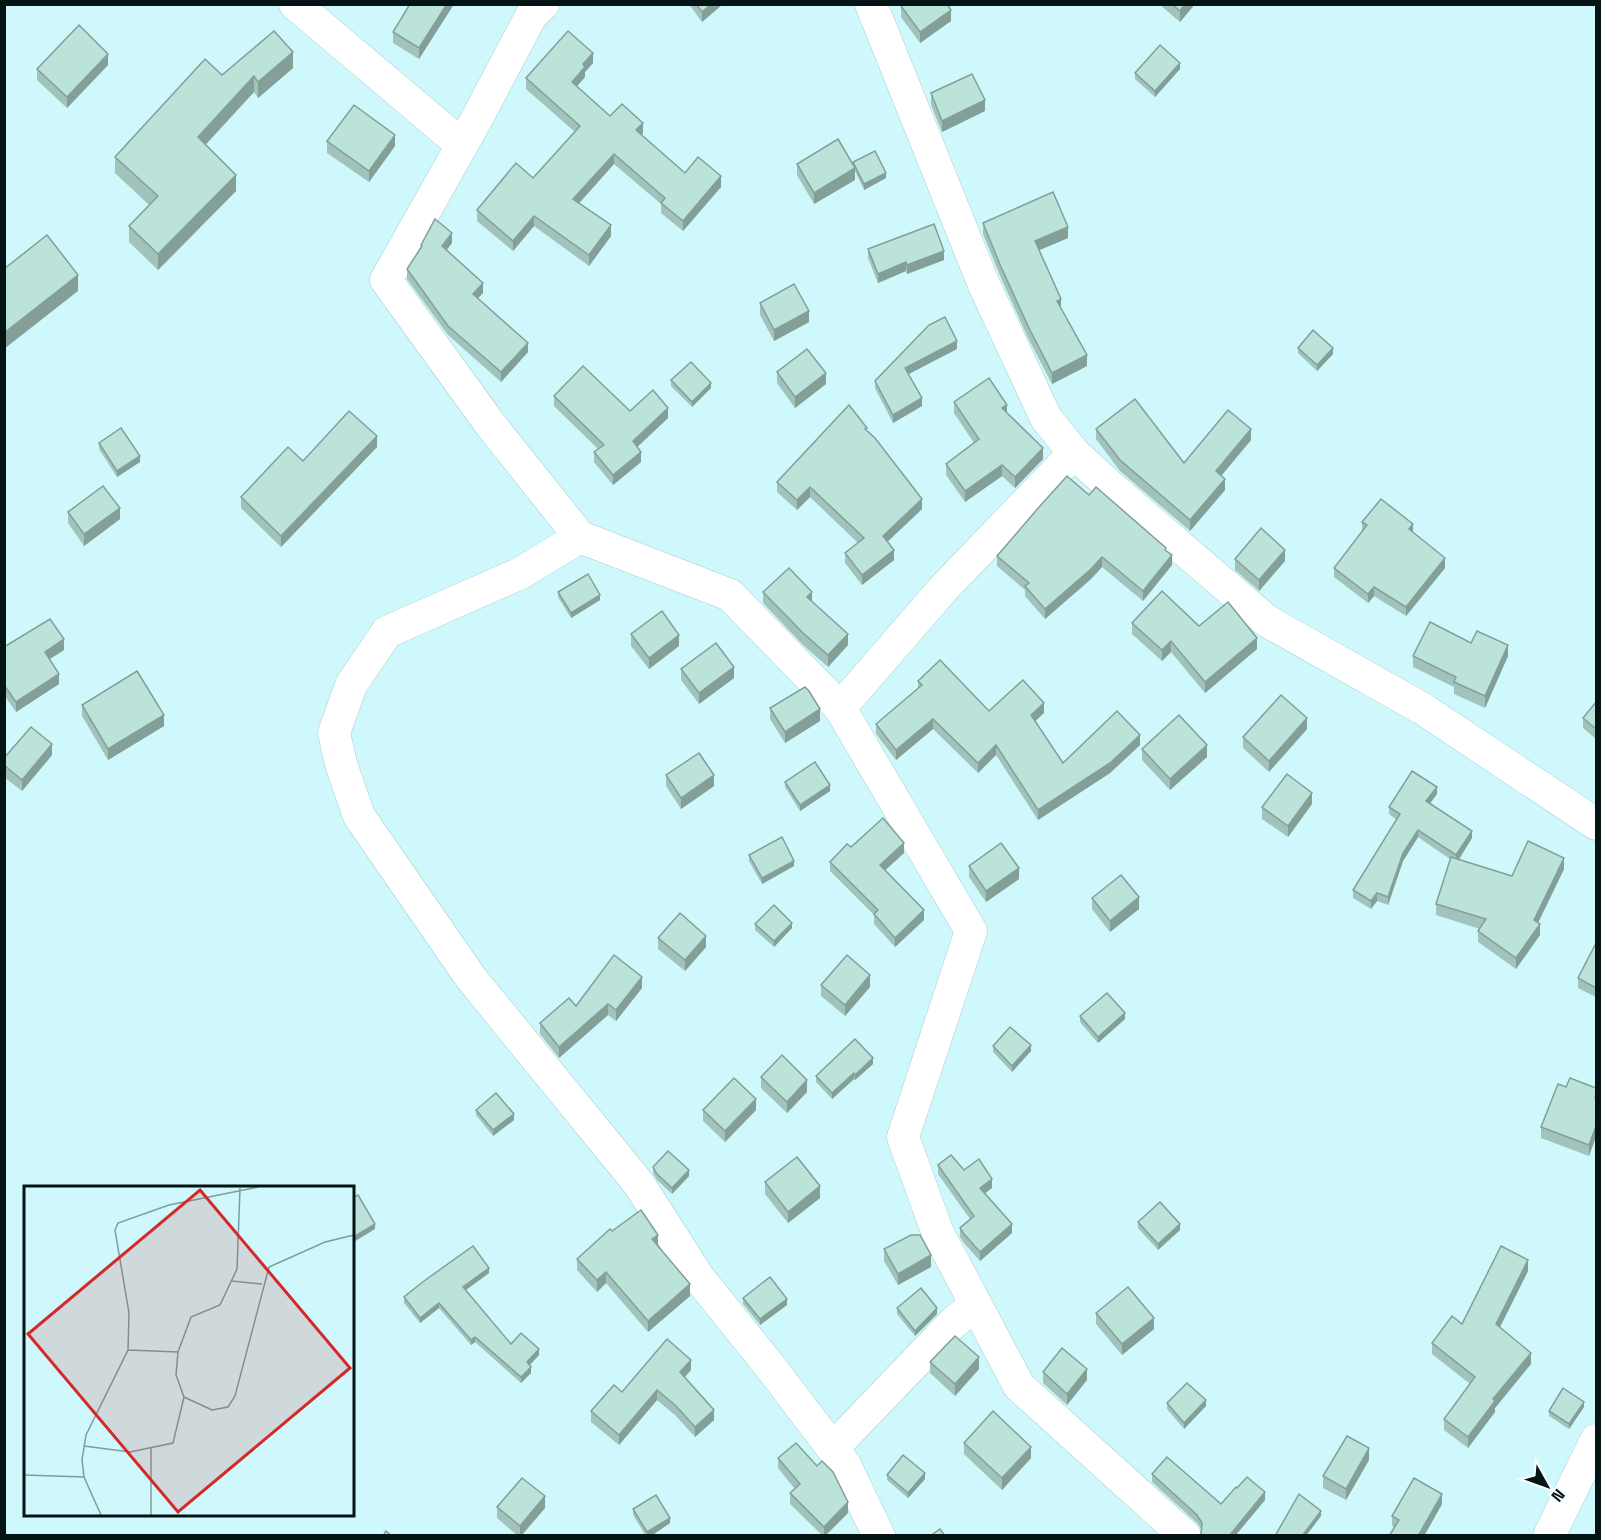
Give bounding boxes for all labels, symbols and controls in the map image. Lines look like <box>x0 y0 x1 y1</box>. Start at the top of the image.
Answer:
inset map <box>24 1186 354 1516</box>
north arrow <box>1517 1456 1577 1516</box>
text: N <box>1547 1484 1570 1506</box>

